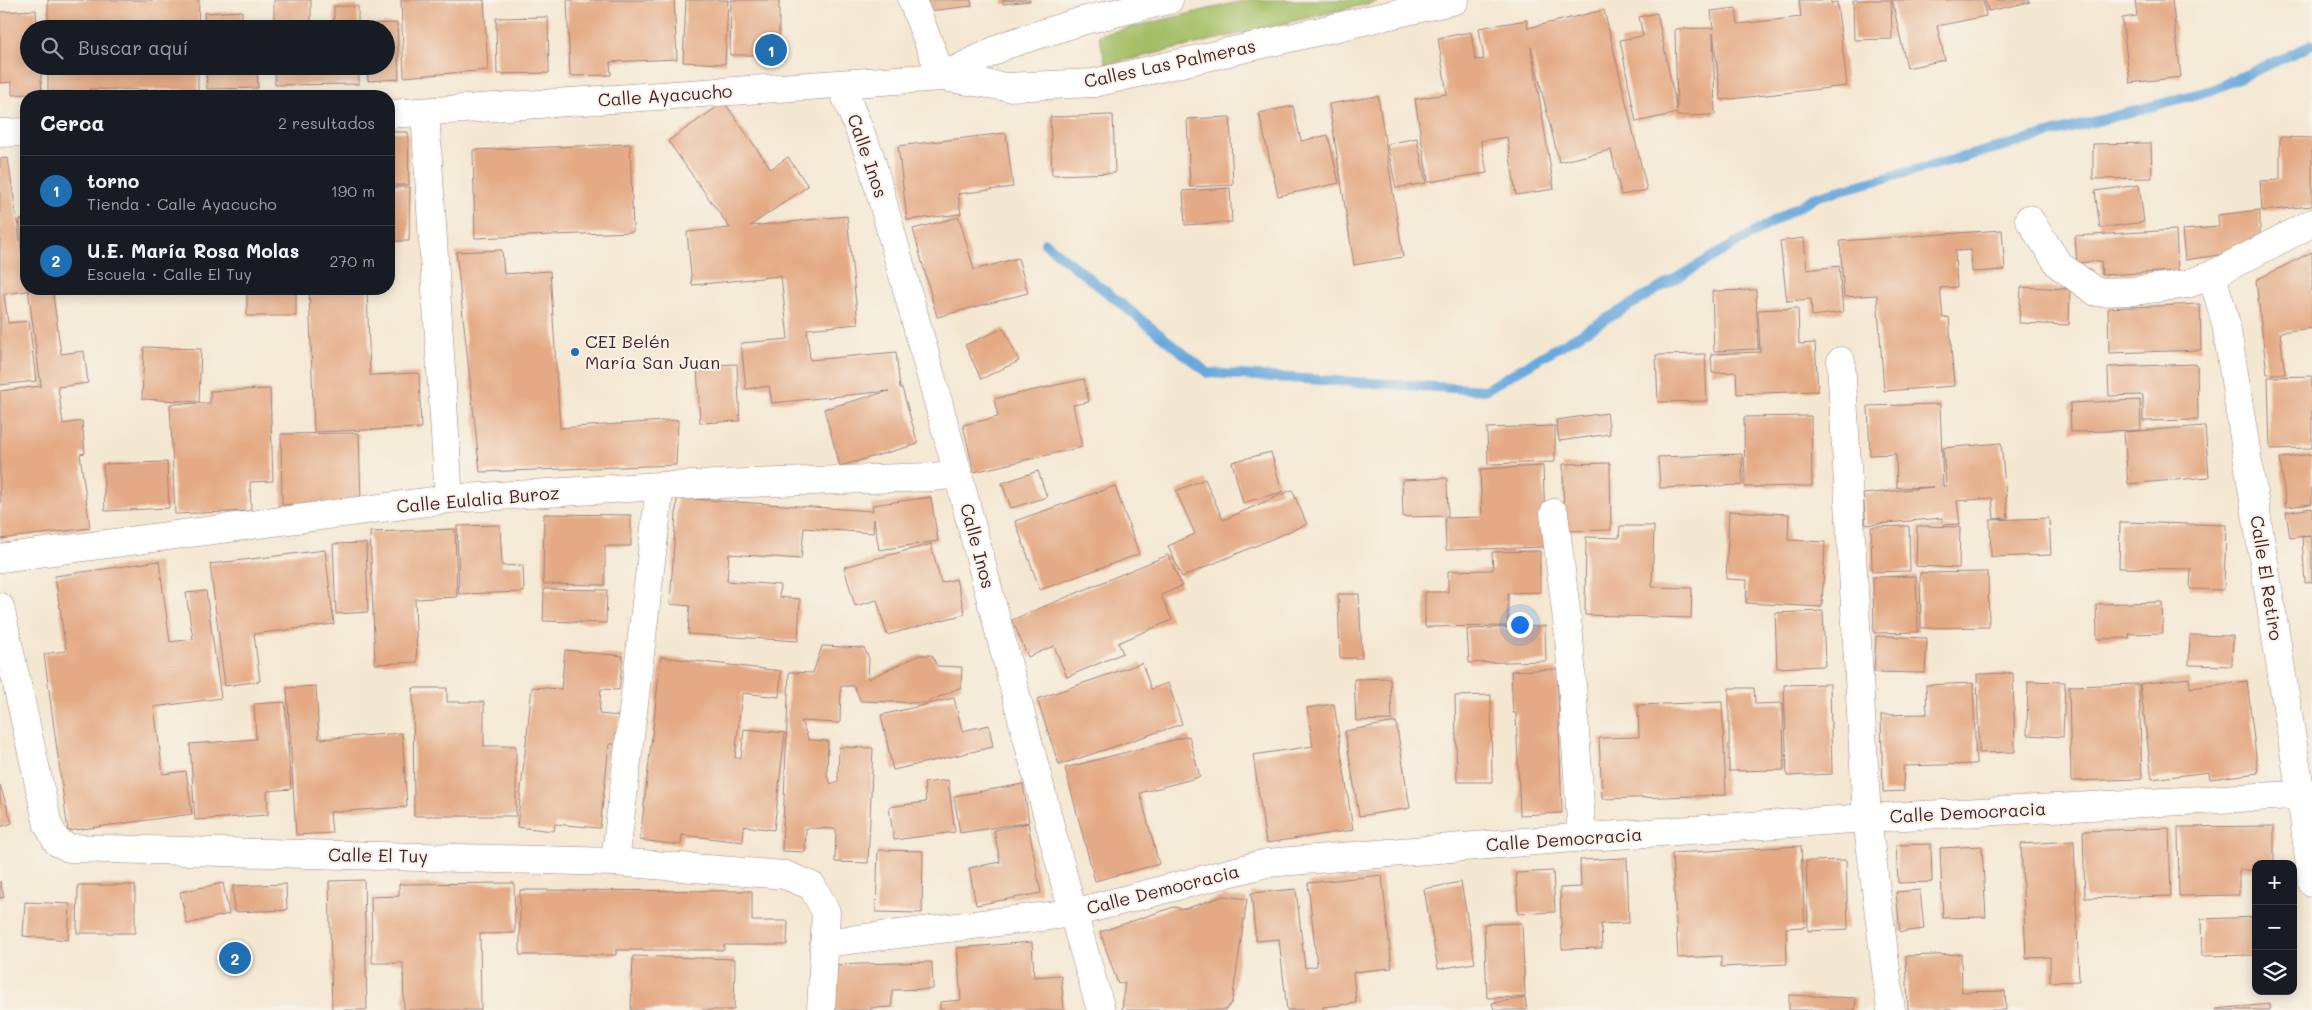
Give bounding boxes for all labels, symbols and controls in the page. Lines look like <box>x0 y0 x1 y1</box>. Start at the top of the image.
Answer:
search box <box>20 20 395 75</box>
pin: 1 <box>755 31 787 69</box>
street label: Calles Las Palmeras <box>1082 33 1258 93</box>
icon: search <box>38 34 66 62</box>
text: Buscar aquí <box>78 35 188 60</box>
street label: Calle Ayacucho <box>597 78 733 112</box>
text: Cerca <box>40 109 105 136</box>
street label: Calle Inos <box>842 110 894 201</box>
text: 2 resultados <box>278 112 375 133</box>
text: torno <box>87 168 139 193</box>
text: 1 <box>52 180 60 201</box>
text: 190 m <box>331 180 375 201</box>
text: Tienda · Calle Ayacucho <box>87 193 277 214</box>
text: U.E. María Rosa Molas <box>87 238 299 263</box>
text: 2 <box>52 250 60 271</box>
text: 270 m <box>329 250 375 271</box>
text: Escuela · Calle El Tuy <box>87 263 252 284</box>
place label: CEI Belén María San Juan <box>585 329 720 374</box>
marker: CEI Belén María San Juan <box>569 346 581 358</box>
street label: Calle Eulalia Buroz <box>395 480 560 518</box>
street label: Calle Inos <box>955 500 1001 591</box>
street label: Calle El Retiro <box>2245 514 2289 642</box>
your location <box>1507 612 1533 638</box>
street label: Calle Democracia <box>1889 796 2047 828</box>
street label: Calle Democracia <box>1485 822 1643 856</box>
street label: Calle El Tuy <box>328 842 428 868</box>
street label: Calle Democracia <box>1084 858 1242 920</box>
map controls <box>2252 860 2297 995</box>
button: + <box>2252 860 2297 905</box>
button: − <box>2252 905 2297 950</box>
pin: 2 <box>219 939 251 977</box>
button: layers <box>2252 950 2297 995</box>

